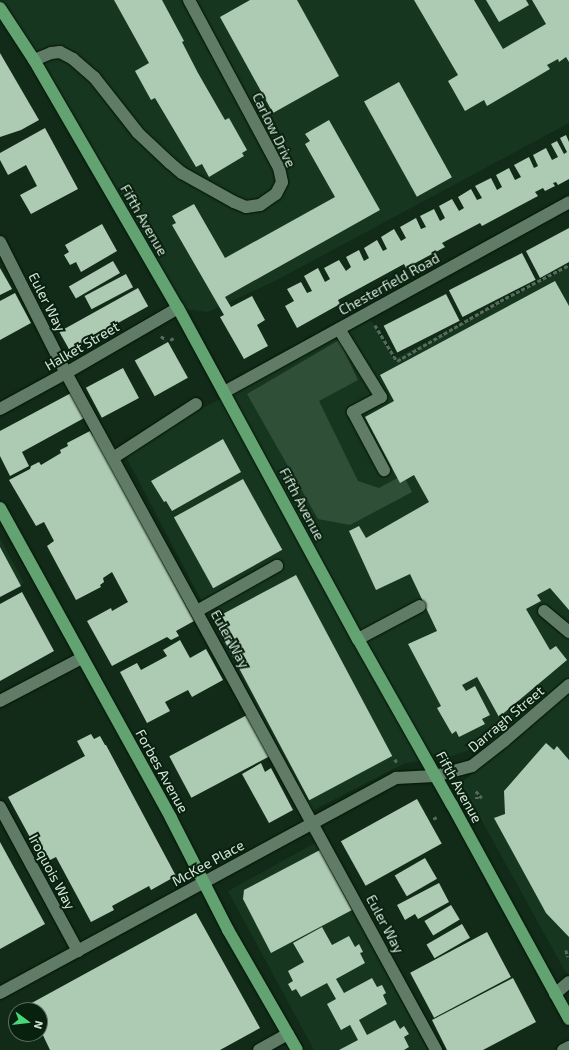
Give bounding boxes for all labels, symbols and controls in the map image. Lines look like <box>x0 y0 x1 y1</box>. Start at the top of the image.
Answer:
street label: Carlow Drive <box>249 90 299 170</box>
street label: Fifth Avenue <box>117 181 171 259</box>
street label: Chesterfield Road <box>336 249 442 319</box>
street label: Euler Way <box>25 269 69 335</box>
street label: Halket Street <box>42 318 122 374</box>
street label: Fifth Avenue <box>276 465 328 543</box>
street label: Euler Way <box>207 607 253 671</box>
street label: Darragh Street <box>465 682 547 756</box>
street label: Forbes Avenue <box>132 726 192 816</box>
street label: Fifth Avenue <box>432 748 486 826</box>
street label: Iroquois Way <box>25 831 79 913</box>
street label: McKee Place <box>169 836 247 890</box>
street label: Euler Way <box>362 892 408 956</box>
north arrow <box>8 1002 48 1042</box>
text: N <box>32 1019 46 1030</box>

